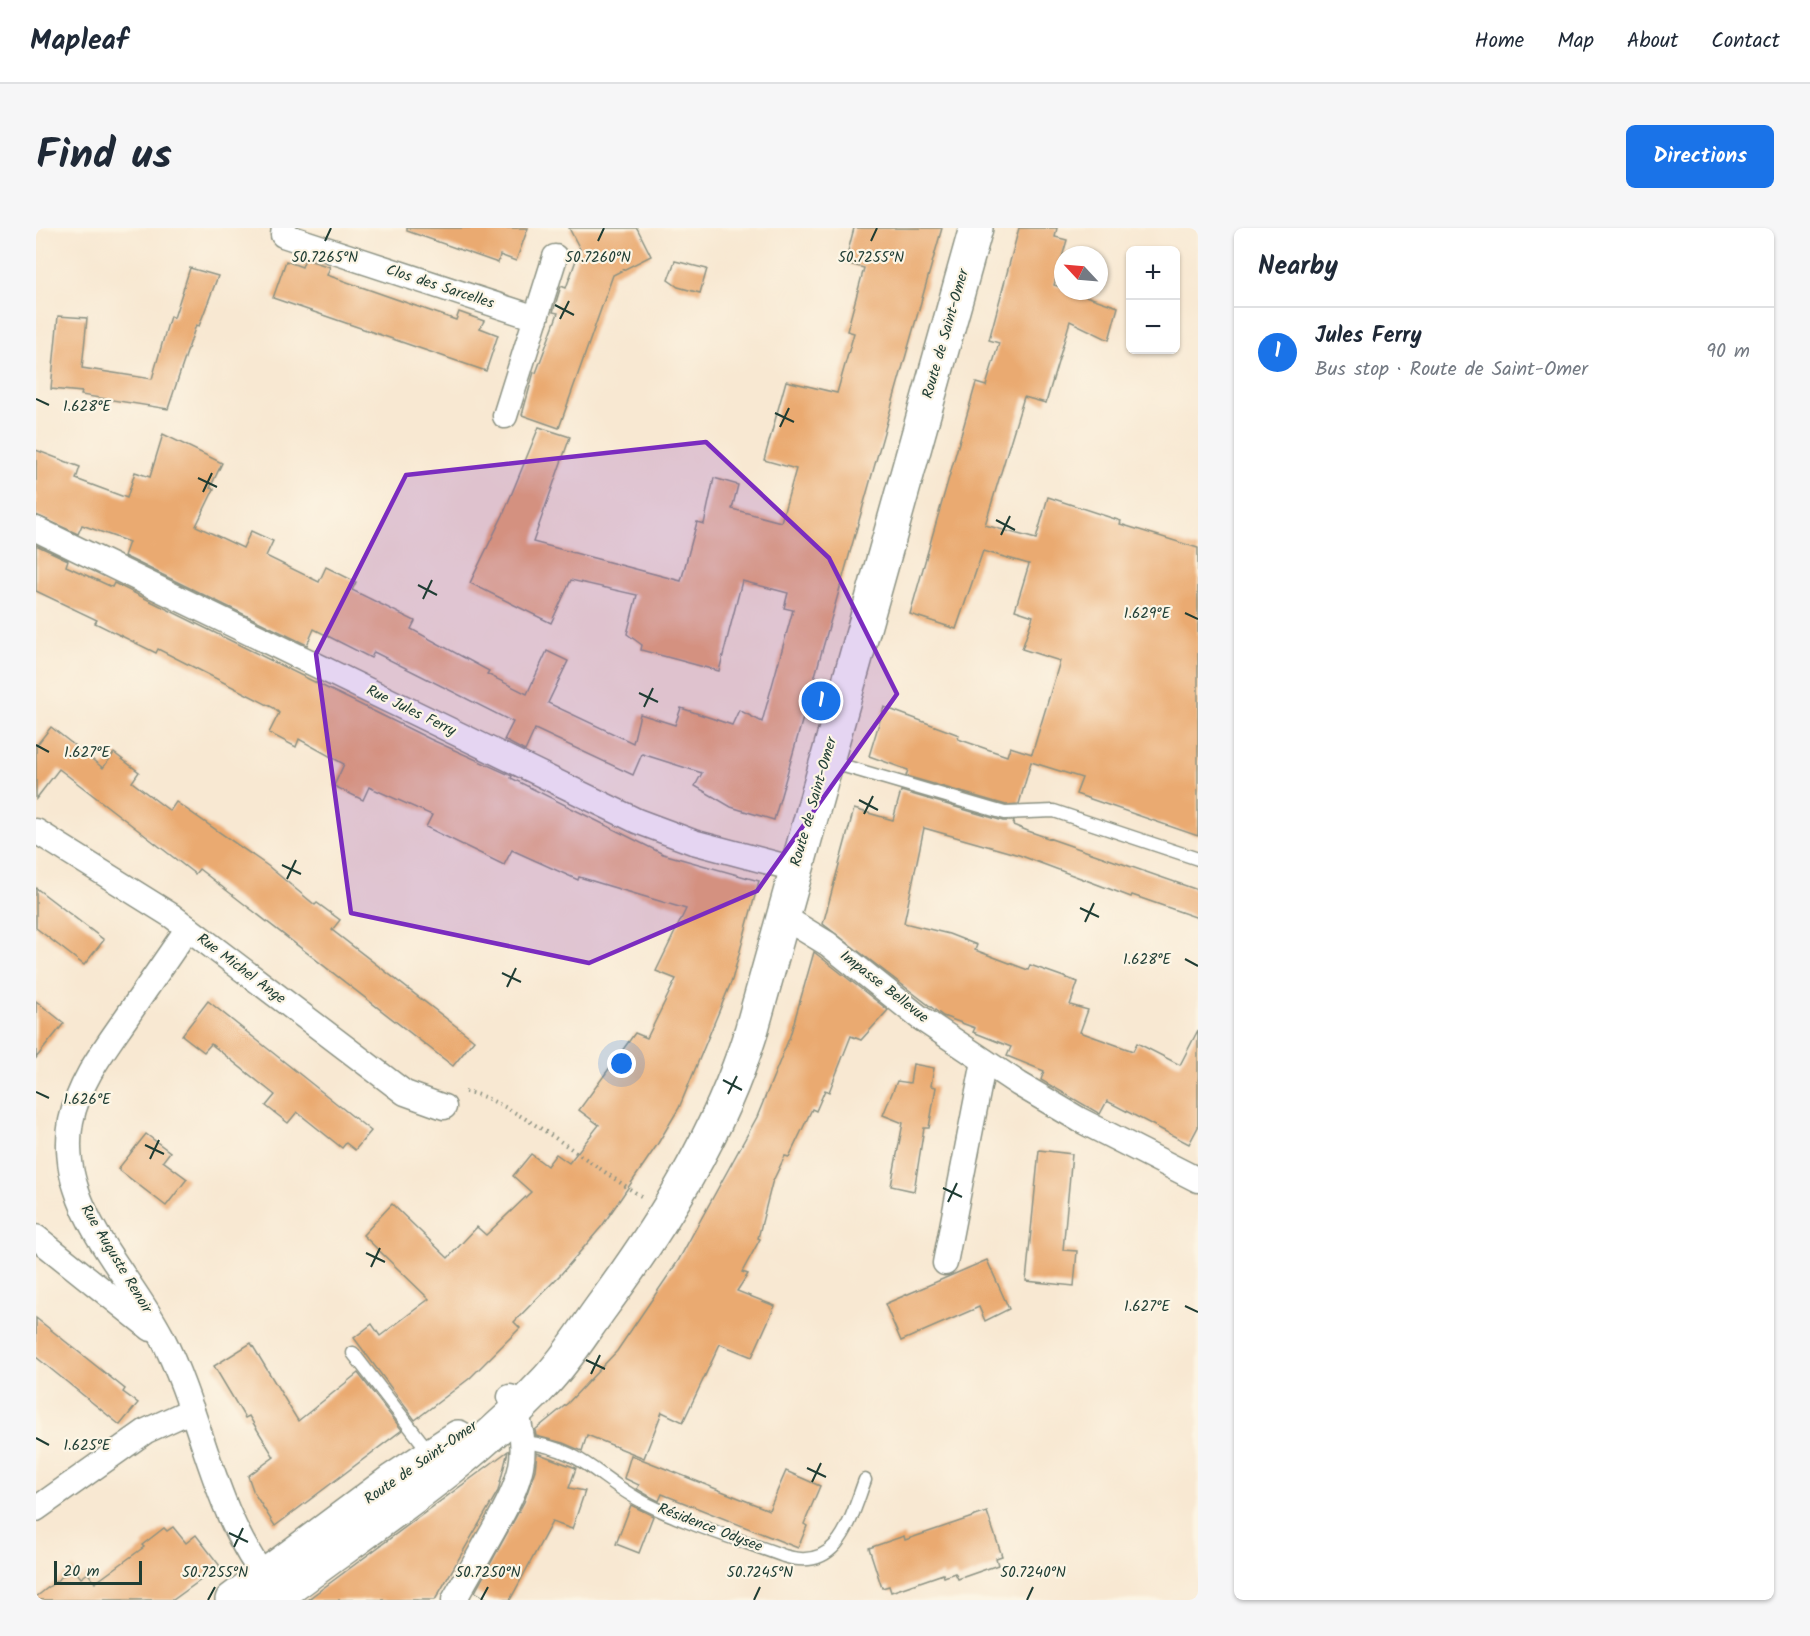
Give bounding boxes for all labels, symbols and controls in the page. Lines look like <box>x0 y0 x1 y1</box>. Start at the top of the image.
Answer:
text: Mapleaf <box>30 19 128 64</box>
text: Home <box>1475 25 1524 58</box>
text: Map <box>1557 25 1594 58</box>
text: About <box>1627 25 1678 58</box>
text: Contact <box>1711 25 1780 58</box>
text: Find us <box>36 123 172 190</box>
button: Directions <box>1626 125 1774 188</box>
text: 50.7265°N <box>292 246 358 270</box>
text: 50.7260°N <box>565 246 631 270</box>
text: 50.7255°N <box>838 246 904 270</box>
north arrow <box>1054 246 1108 300</box>
map controls <box>1126 246 1180 354</box>
button: + <box>1126 246 1180 300</box>
text: Nearby <box>1258 246 1338 288</box>
street label: Clos des Sarcelles <box>383 258 498 316</box>
street label: Route de Saint-Omer <box>916 265 976 402</box>
button: − <box>1126 300 1180 354</box>
text: Jules Ferry <box>1315 319 1422 354</box>
text: 1 <box>1274 336 1281 368</box>
text: 90 m <box>1706 336 1750 368</box>
text: Bus stop · Route de Saint-Omer <box>1315 354 1588 386</box>
text: 1.628°E <box>63 395 112 419</box>
text: 1.629°E <box>1124 602 1171 626</box>
pin: 1 <box>802 678 840 724</box>
street label: Rue Jules Ferry <box>362 679 461 744</box>
street label: Route de Saint-Omer <box>784 733 844 870</box>
text: 1.627°E <box>64 741 111 765</box>
street label: Rue Michel Ange <box>191 927 291 1011</box>
street label: Impasse Bellevue <box>834 945 934 1030</box>
text: 1.628°E <box>1123 948 1172 972</box>
your location <box>607 1049 636 1078</box>
text: 1.626°E <box>63 1088 112 1112</box>
street label: Rue Auguste Renoir <box>74 1200 159 1319</box>
text: 1.627°E <box>1124 1295 1171 1319</box>
street label: Route de Saint-Omer <box>359 1414 483 1511</box>
text: 1.625°E <box>63 1434 112 1458</box>
street label: Résidence Odysee <box>654 1497 766 1559</box>
scale bar <box>54 1558 142 1586</box>
text: 20 m <box>63 1559 99 1584</box>
text: 50.7255°N <box>182 1561 248 1585</box>
text: 50.7250°N <box>455 1561 521 1585</box>
text: 50.7245°N <box>727 1561 793 1585</box>
text: 50.7240°N <box>1000 1561 1066 1585</box>

